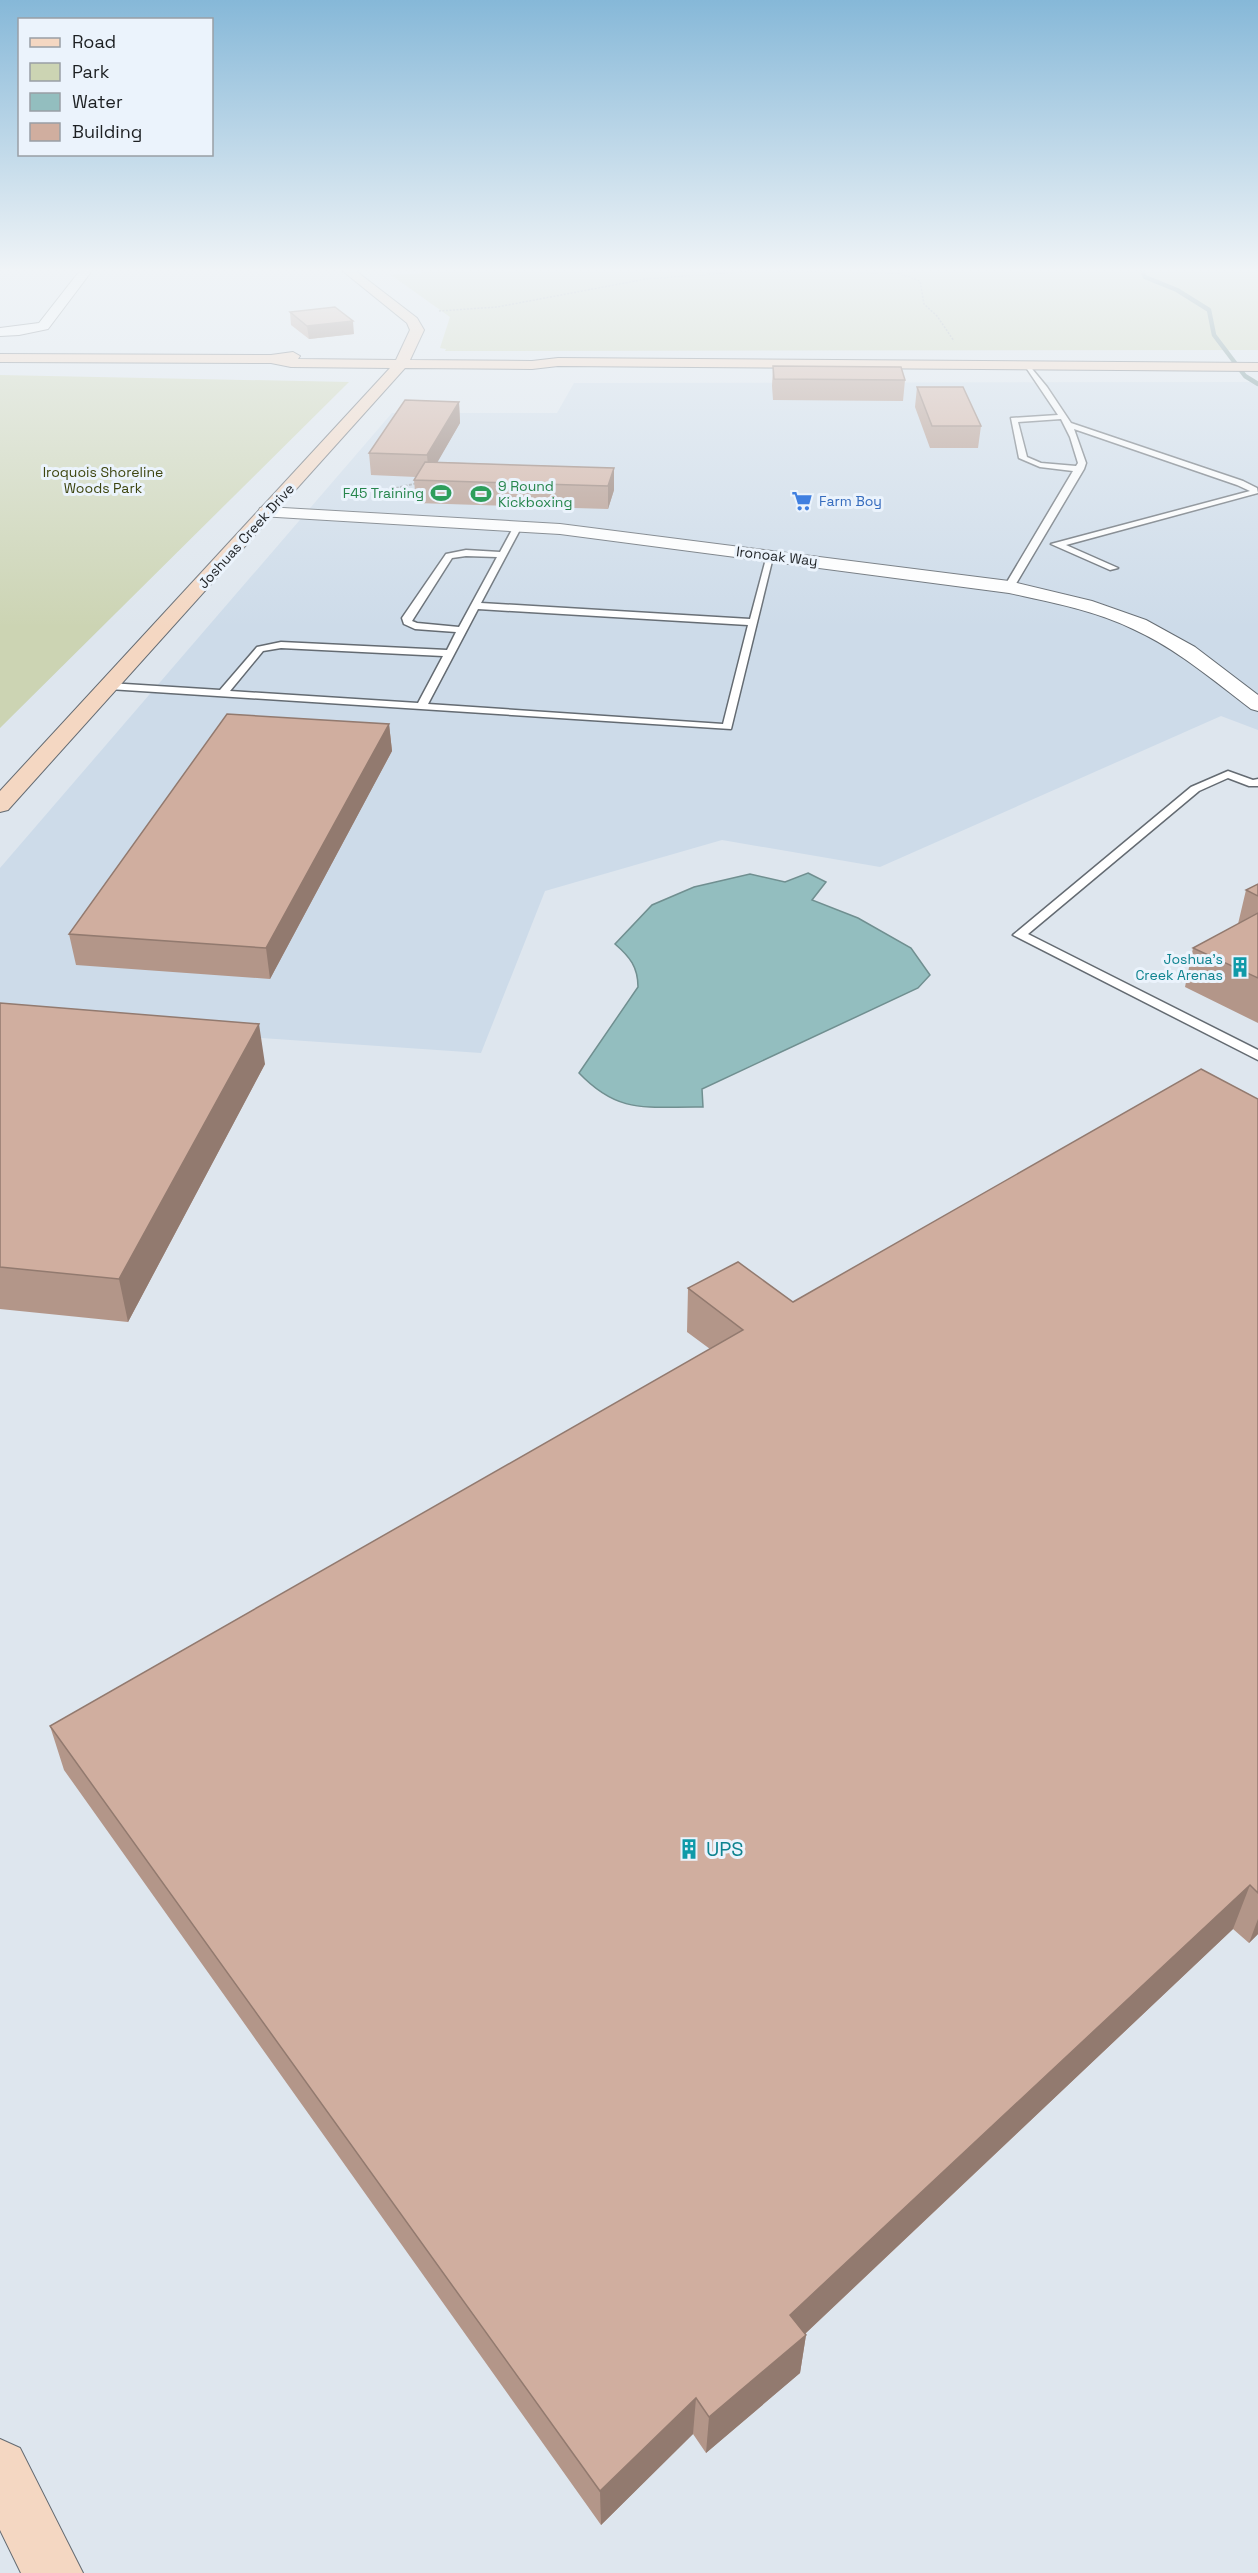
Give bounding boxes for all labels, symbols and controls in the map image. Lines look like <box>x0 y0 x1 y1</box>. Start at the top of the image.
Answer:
legend <box>18 18 213 156</box>
text: Road <box>72 30 116 53</box>
text: Park <box>72 60 110 83</box>
text: Water <box>72 90 123 113</box>
text: Building <box>72 120 142 143</box>
park label: Iroquois Shoreline Woods Park <box>43 463 163 497</box>
place label: 9 Round Kickboxing <box>498 477 572 511</box>
street label: Joshuas Creek Drive <box>194 480 298 592</box>
sports icon: F45 Training <box>429 481 453 505</box>
sports icon: 9 Round Kickboxing <box>469 482 493 506</box>
place label: F45 Training <box>343 484 424 502</box>
supermarket icon: Farm Boy <box>790 489 814 513</box>
place label: Farm Boy <box>819 492 882 510</box>
street label: Ironoak Way <box>735 542 819 570</box>
place label: Joshua's Creek Arenas <box>1135 950 1223 984</box>
building icon: Joshua's Creek Arenas <box>1228 955 1252 979</box>
place label: UPS <box>706 1836 744 1862</box>
building icon: UPS <box>677 1837 701 1861</box>

